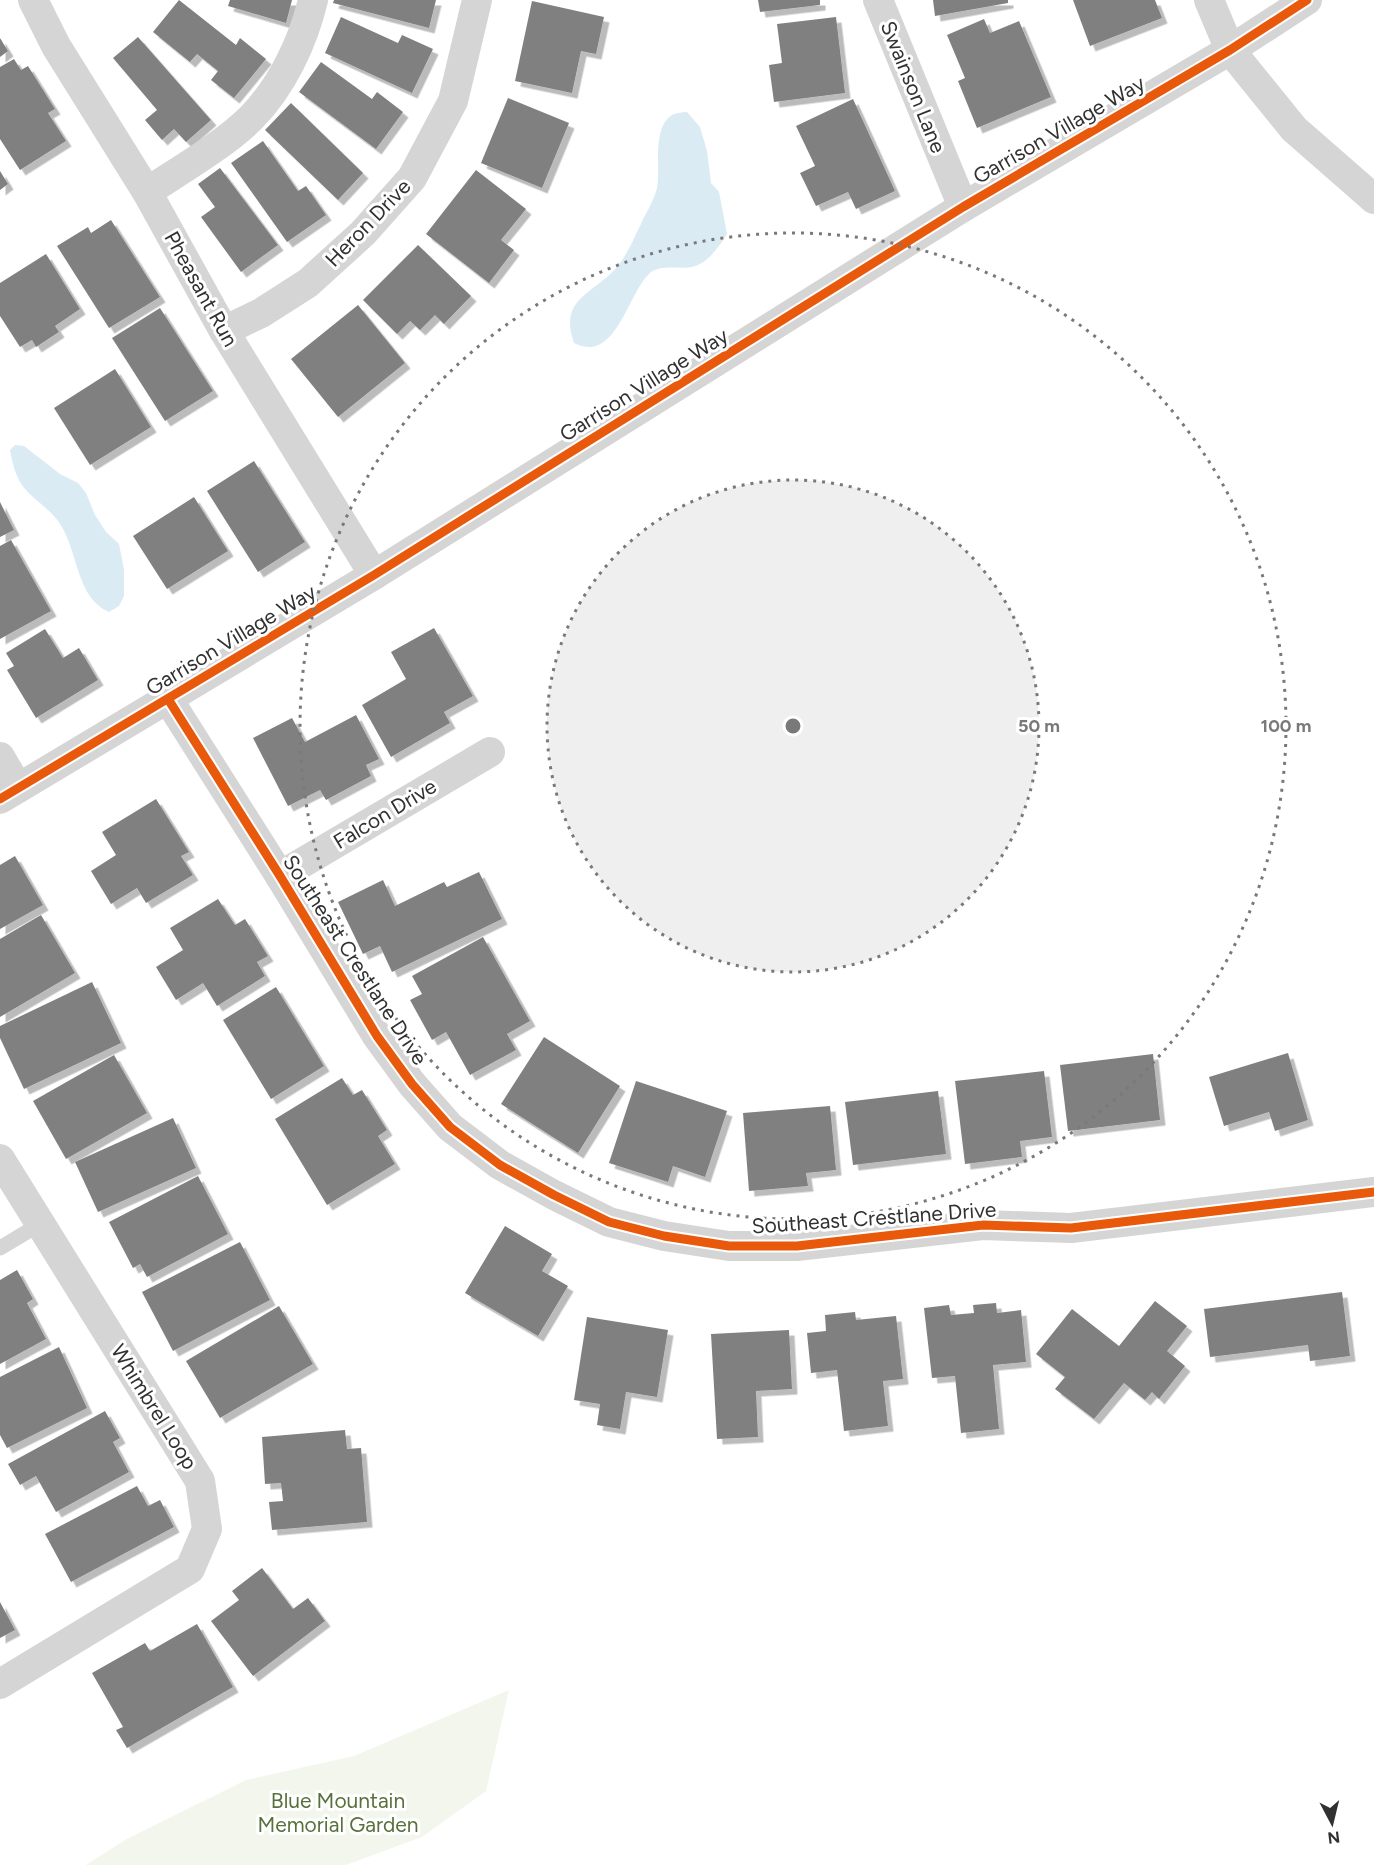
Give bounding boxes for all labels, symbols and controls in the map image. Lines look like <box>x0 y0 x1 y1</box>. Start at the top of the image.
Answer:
street label: Swainson Lane <box>876 17 951 156</box>
street label: Garrison Village Way <box>969 70 1149 189</box>
street label: Heron Drive <box>320 174 416 272</box>
street label: Pheasant Run <box>159 227 243 351</box>
street label: Garrison Village Way <box>555 323 733 447</box>
street label: Garrison Village Way <box>141 579 320 700</box>
text: 50 m <box>1018 715 1060 737</box>
text: 100 m <box>1261 715 1311 737</box>
centre of rings <box>783 716 803 736</box>
street label: Falcon Drive <box>329 773 441 854</box>
street label: Southeast Crestlane Drive <box>278 850 433 1069</box>
street label: Southeast Crestlane Drive <box>751 1196 997 1239</box>
street label: Whimbrel Loop <box>106 1339 203 1474</box>
park label: Blue Mountain Memorial Garden <box>257 1788 419 1837</box>
north arrow <box>1302 1793 1362 1853</box>
text: N <box>1326 1827 1341 1848</box>

